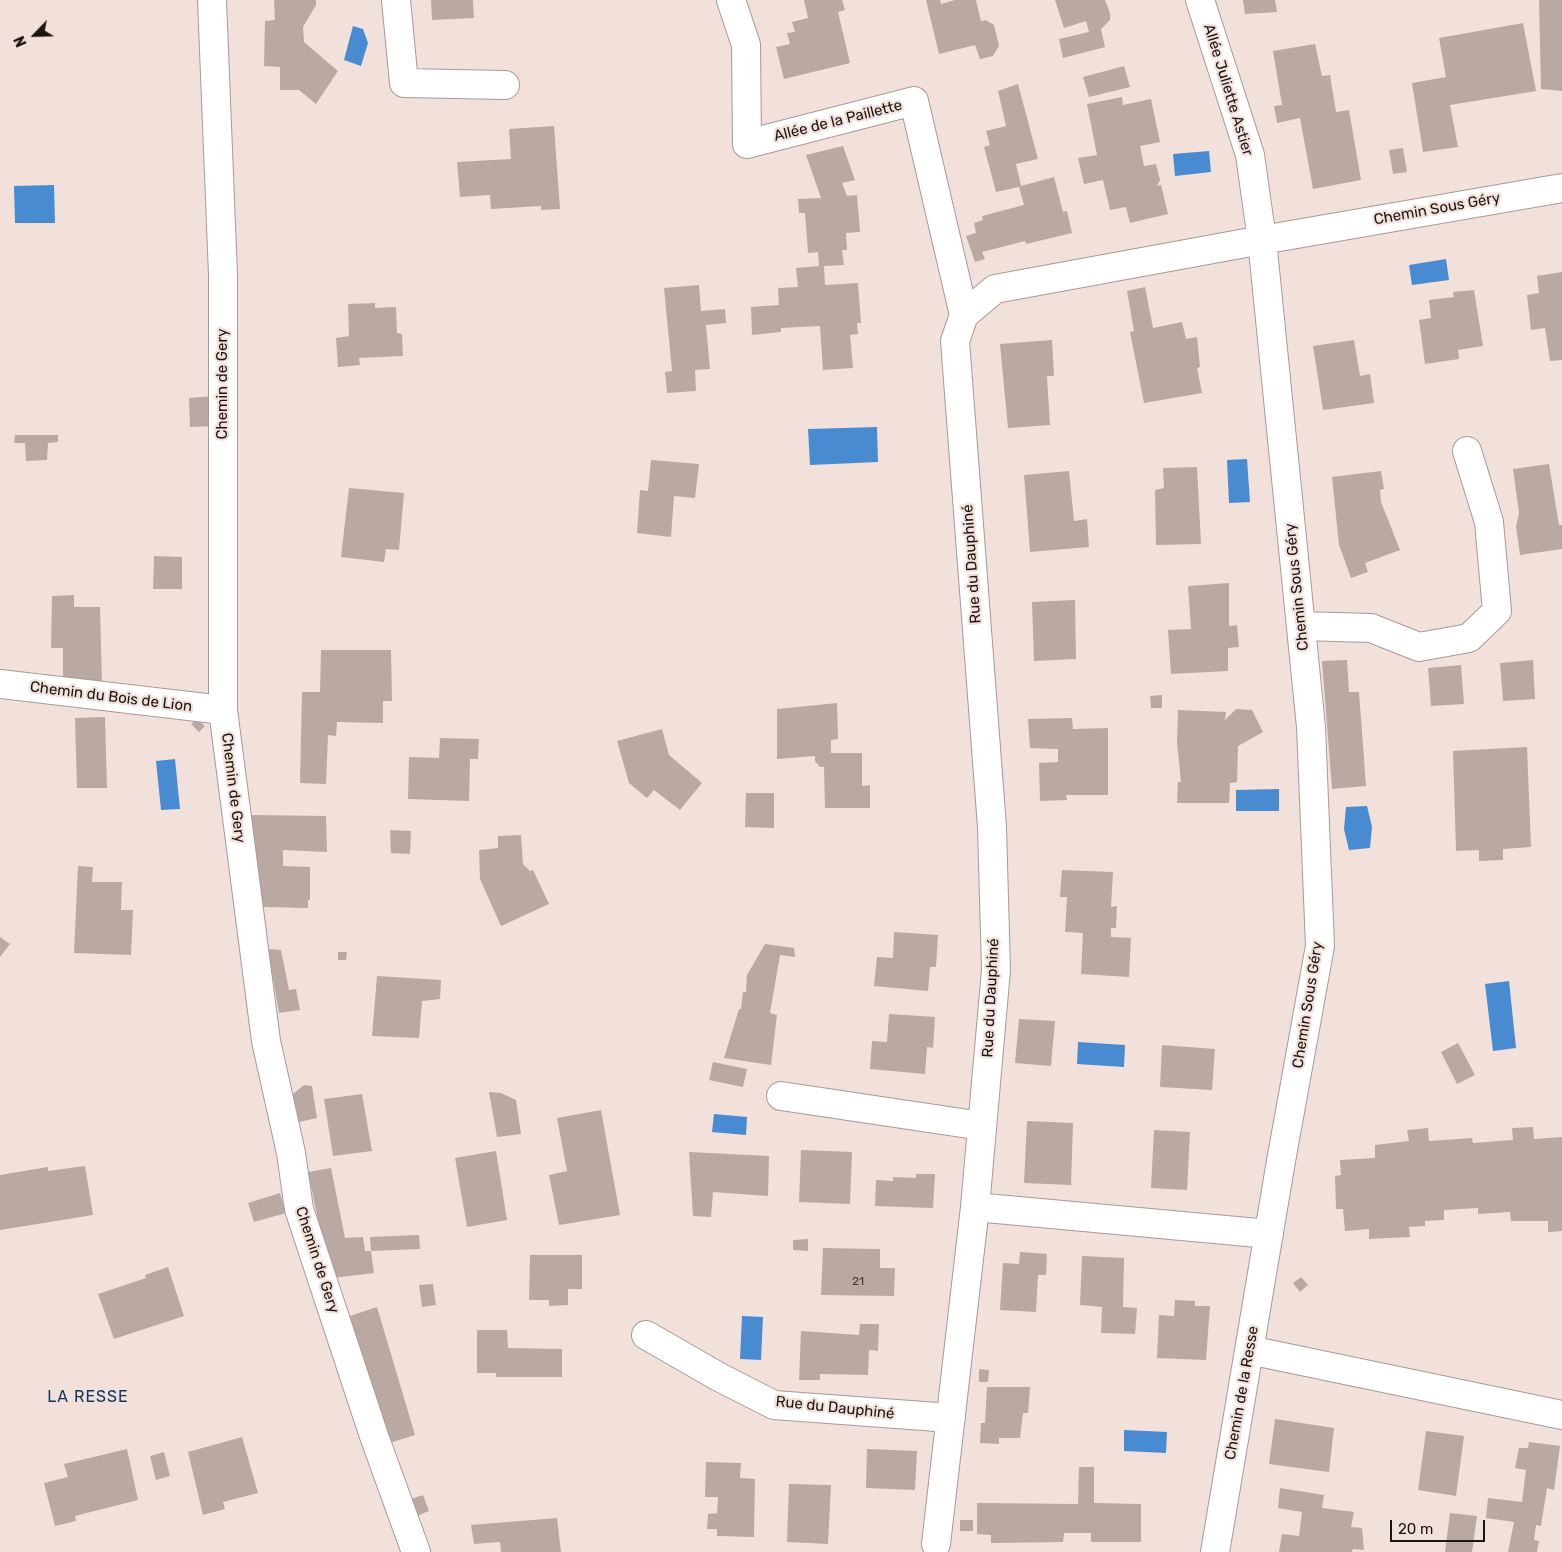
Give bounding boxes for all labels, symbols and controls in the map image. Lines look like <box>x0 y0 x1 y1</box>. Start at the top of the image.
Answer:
north arrow <box>10 10 60 60</box>
street label: Allée Juliette Astier <box>1199 22 1257 158</box>
text: N <box>11 33 31 49</box>
street label: Allée de la Paillette <box>772 96 904 146</box>
street label: Chemin Sous Géry <box>1372 189 1502 229</box>
street label: Chemin de Gery <box>214 329 232 439</box>
street label: Rue du Dauphiné <box>959 504 985 624</box>
street label: Chemin Sous Géry <box>1281 522 1313 652</box>
street label: Chemin du Bois de Lion <box>29 678 193 716</box>
street label: Chemin de Gery <box>217 732 249 844</box>
street label: Rue du Dauphiné <box>979 938 1003 1058</box>
street label: Chemin Sous Géry <box>1289 940 1327 1070</box>
street label: Chemin de Gery <box>291 1205 343 1315</box>
house number: 21 <box>852 1275 864 1289</box>
street label: Chemin de la Resse <box>1221 1325 1263 1461</box>
district label: LA RESSE <box>46 1387 130 1407</box>
street label: Rue du Dauphiné <box>775 1393 895 1423</box>
scale bar <box>1392 1510 1487 1542</box>
text: 20 m <box>1398 1520 1433 1538</box>

